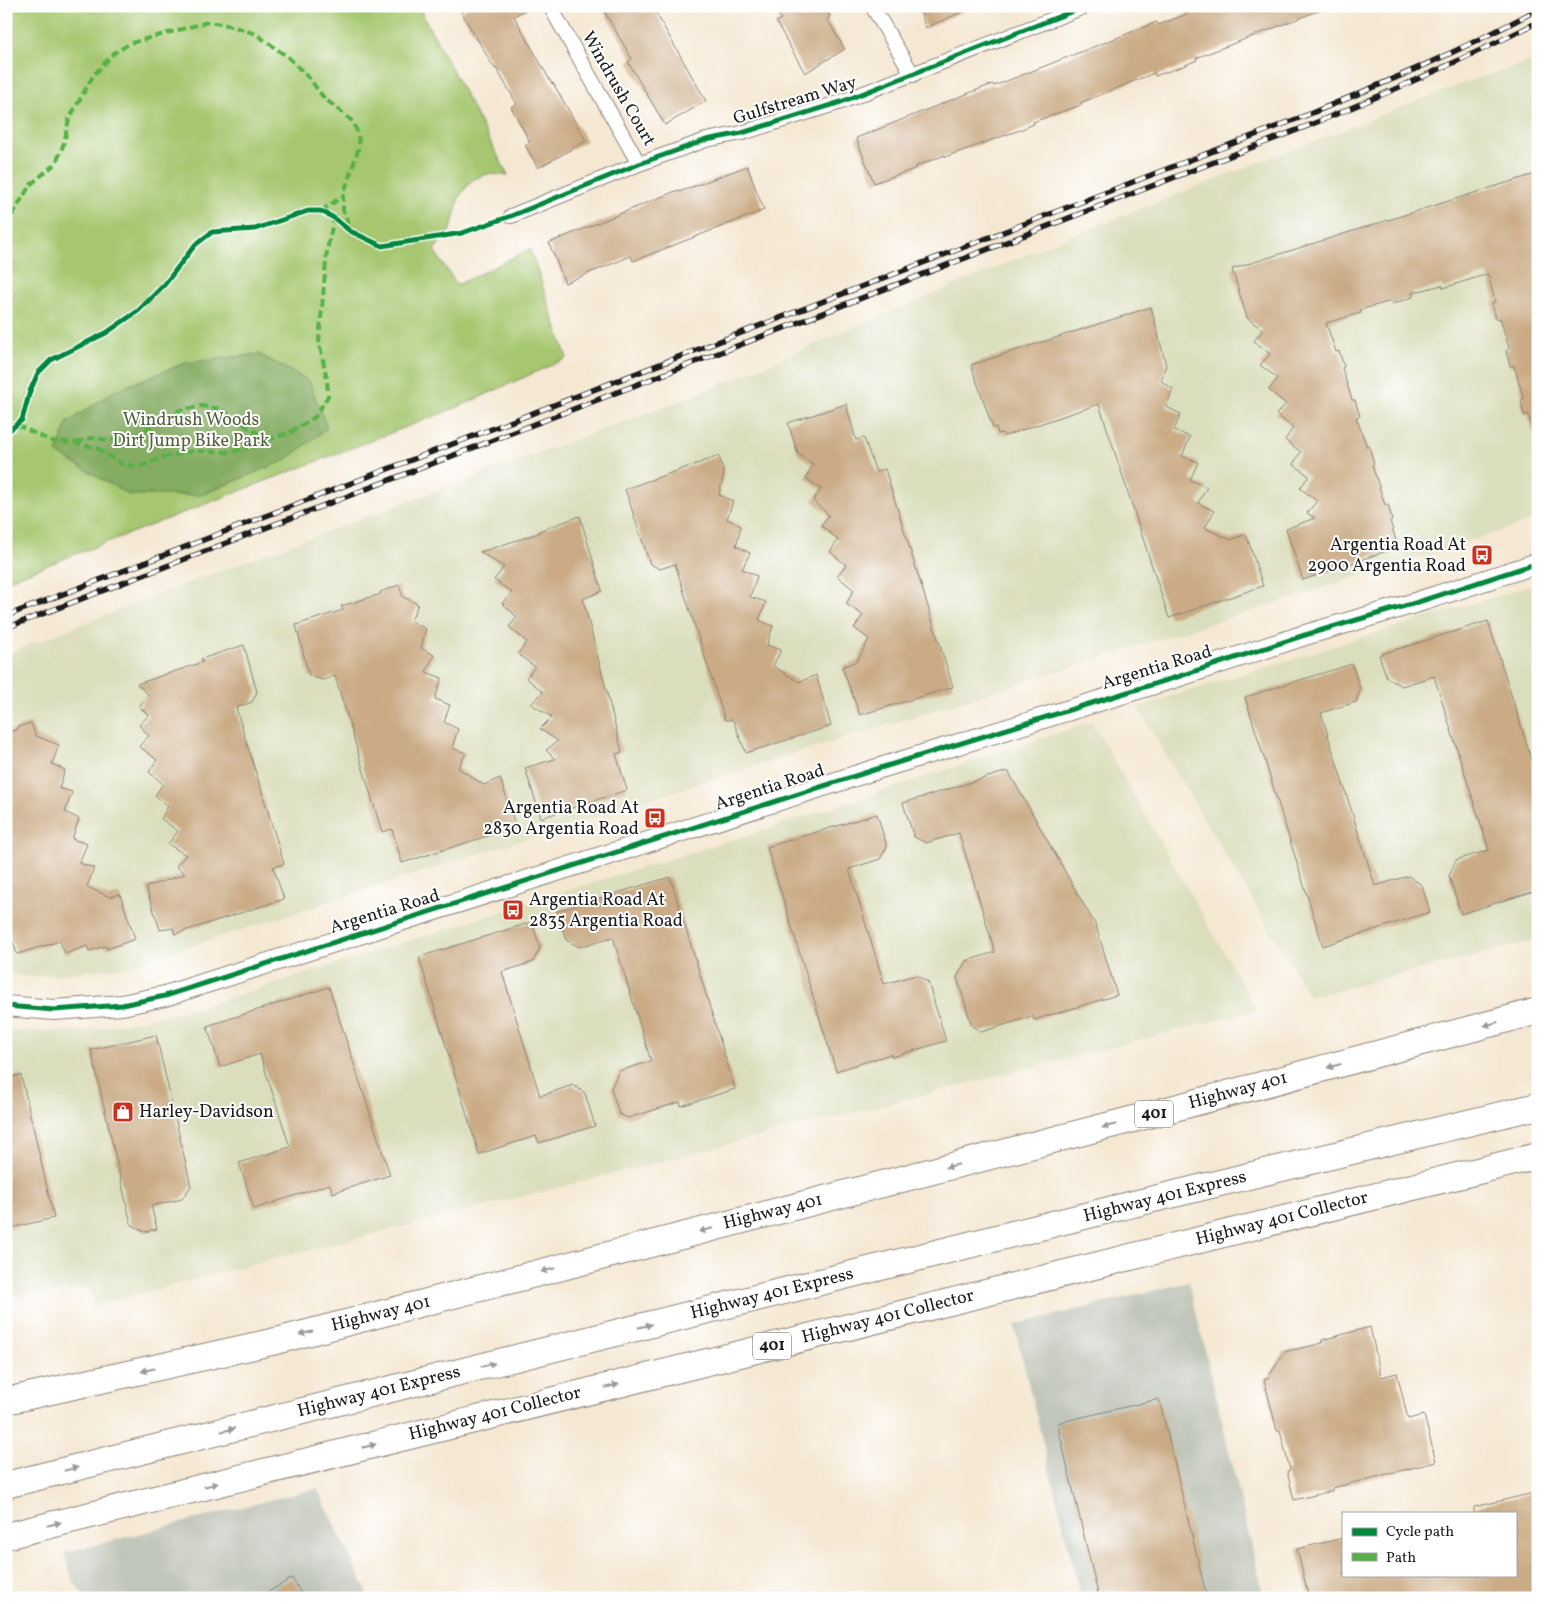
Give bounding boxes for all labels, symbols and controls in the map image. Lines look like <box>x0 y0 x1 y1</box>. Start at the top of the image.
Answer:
street label: Windrush Court <box>575 27 661 151</box>
street label: Gulfstream Way <box>730 70 860 132</box>
park label: Windrush Woods Dirt Jump Bike Park <box>112 408 270 454</box>
place label: Argentia Road At 2900 Argentia Road <box>1308 533 1466 579</box>
bus stop icon: Argentia Road At 2900 Argentia Road <box>1470 543 1494 567</box>
street label: Argentia Road <box>1099 639 1215 697</box>
street label: Argentia Road <box>712 759 828 817</box>
place label: Argentia Road At 2830 Argentia Road <box>483 796 639 842</box>
bus stop icon: Argentia Road At 2830 Argentia Road <box>643 806 667 830</box>
street label: Argentia Road <box>327 883 443 941</box>
place label: Argentia Road At 2835 Argentia Road <box>529 888 683 934</box>
bus stop icon: Argentia Road At 2835 Argentia Road <box>501 898 525 922</box>
one-way arrow <box>1483 1020 1498 1028</box>
one-way arrow <box>1326 1062 1341 1070</box>
street label: Highway 401 <box>1186 1066 1290 1116</box>
shop icon: Harley-Davidson <box>111 1100 135 1124</box>
place label: Harley-Davidson <box>139 1100 274 1125</box>
road number: 401 <box>1135 1100 1173 1128</box>
one-way arrow <box>1102 1122 1117 1130</box>
one-way arrow <box>944 1163 959 1171</box>
street label: Highway 401 Express <box>1081 1165 1249 1229</box>
street label: Highway 401 Collector <box>1193 1185 1371 1253</box>
street label: Highway 401 <box>721 1188 825 1236</box>
one-way arrow <box>698 1226 713 1234</box>
street label: Highway 401 Express <box>688 1262 856 1326</box>
one-way arrow <box>541 1267 556 1275</box>
street label: Highway 401 Collector <box>799 1283 977 1351</box>
street label: Highway 401 <box>329 1290 433 1338</box>
one-way arrow <box>638 1322 653 1330</box>
one-way arrow <box>299 1329 314 1337</box>
road number: 401 <box>753 1332 791 1360</box>
street label: Highway 401 Express <box>295 1360 463 1424</box>
one-way arrow <box>480 1361 495 1369</box>
one-way arrow <box>140 1366 156 1374</box>
street label: Highway 401 Collector <box>406 1380 584 1448</box>
one-way arrow <box>604 1381 619 1389</box>
one-way arrow <box>221 1426 236 1434</box>
one-way arrow <box>361 1442 377 1450</box>
one-way arrow <box>63 1465 78 1473</box>
one-way arrow <box>204 1481 219 1489</box>
legend <box>1342 1512 1516 1576</box>
one-way arrow <box>46 1520 61 1528</box>
text: Cycle path <box>1386 1522 1454 1543</box>
text: Path <box>1386 1548 1416 1569</box>

